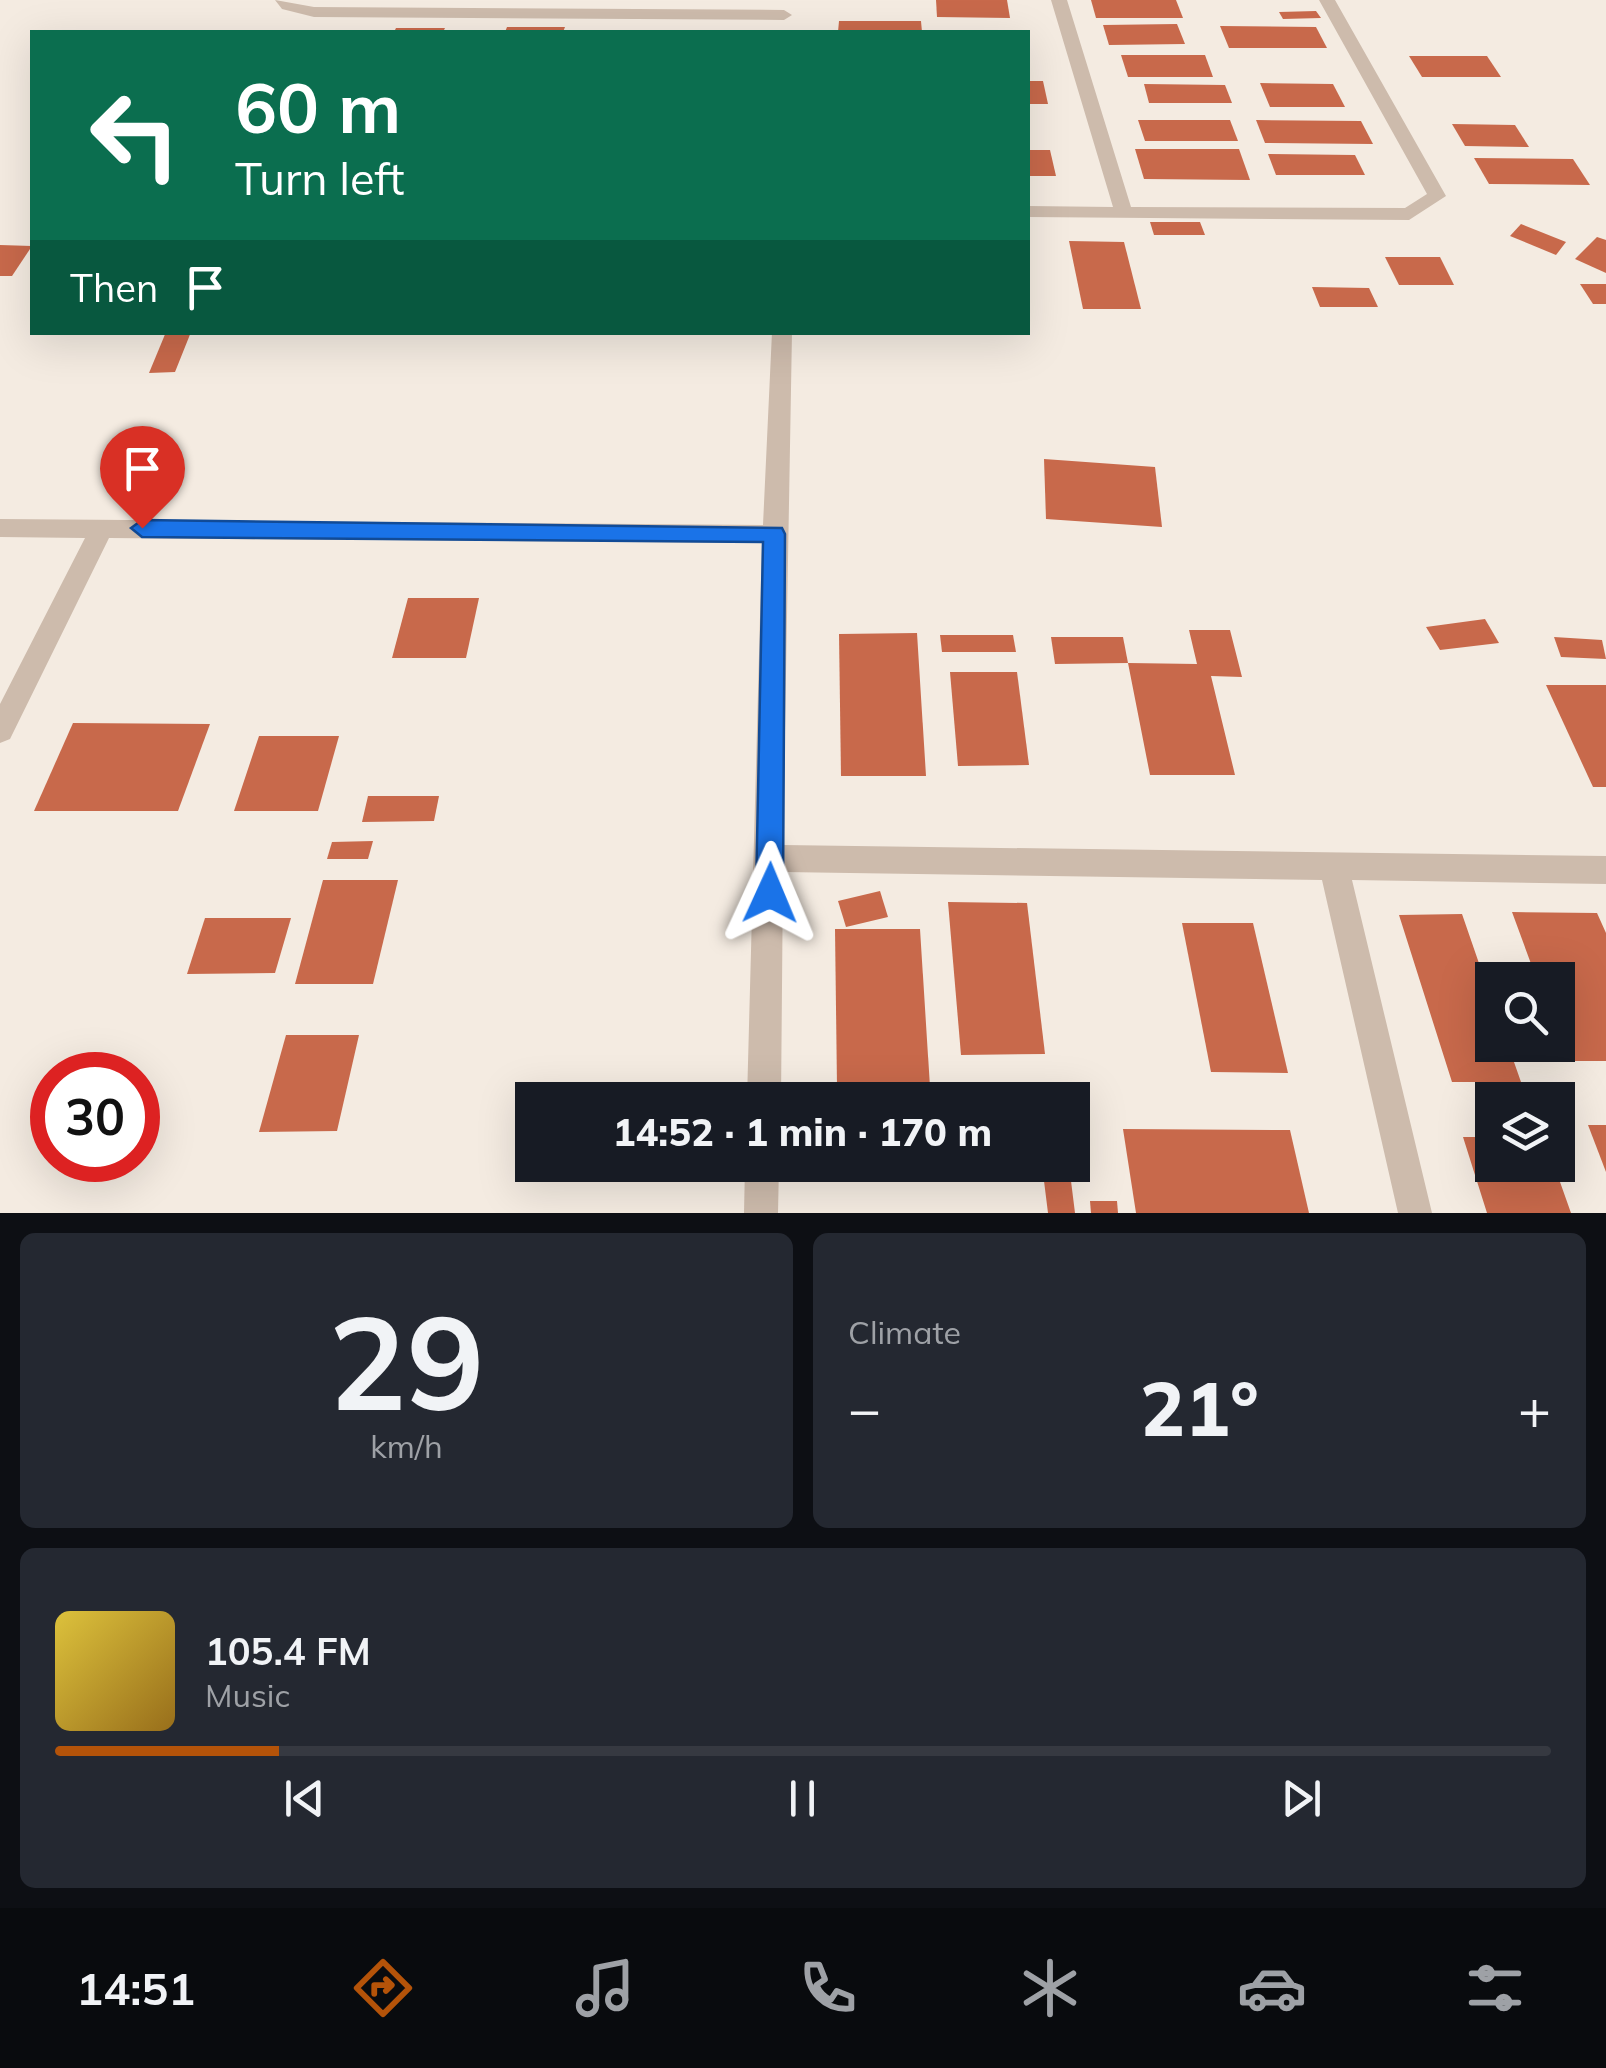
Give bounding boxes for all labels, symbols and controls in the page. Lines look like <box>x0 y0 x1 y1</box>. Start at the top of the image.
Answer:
text: 60 m <box>235 63 401 151</box>
icon: left <box>70 70 200 200</box>
text: Turn left <box>235 150 404 206</box>
icon: arrive <box>178 260 233 315</box>
text: Then <box>70 264 158 312</box>
pin <box>100 426 185 529</box>
icon: arrive <box>115 441 170 496</box>
position arrow <box>718 841 822 945</box>
map controls <box>1475 962 1575 1182</box>
button: search <box>1475 962 1575 1062</box>
speed limit sign: 30 <box>30 1052 160 1182</box>
button: layers <box>1475 1082 1575 1182</box>
text: 14:52 · 1 min · 170 m <box>613 1108 992 1156</box>
text: 29 <box>328 1279 485 1443</box>
text: Climate <box>848 1312 961 1352</box>
text: 21° <box>1140 1361 1259 1455</box>
text: − <box>848 1374 881 1443</box>
text: + <box>1518 1374 1551 1443</box>
text: km/h <box>370 1426 443 1466</box>
text: 105.4 FM <box>205 1627 371 1675</box>
text: Music <box>205 1675 290 1715</box>
icon: previous <box>277 1771 332 1826</box>
icon: pause <box>775 1771 830 1826</box>
icon: next <box>1274 1771 1329 1826</box>
icon: directions <box>348 1953 418 2023</box>
icon: music <box>570 1953 640 2023</box>
icon: phone <box>793 1953 863 2023</box>
icon: climate <box>1015 1953 1085 2023</box>
icon: car <box>1237 1953 1307 2023</box>
icon: filters <box>1460 1953 1530 2023</box>
text: 14:51 <box>76 1960 195 2016</box>

